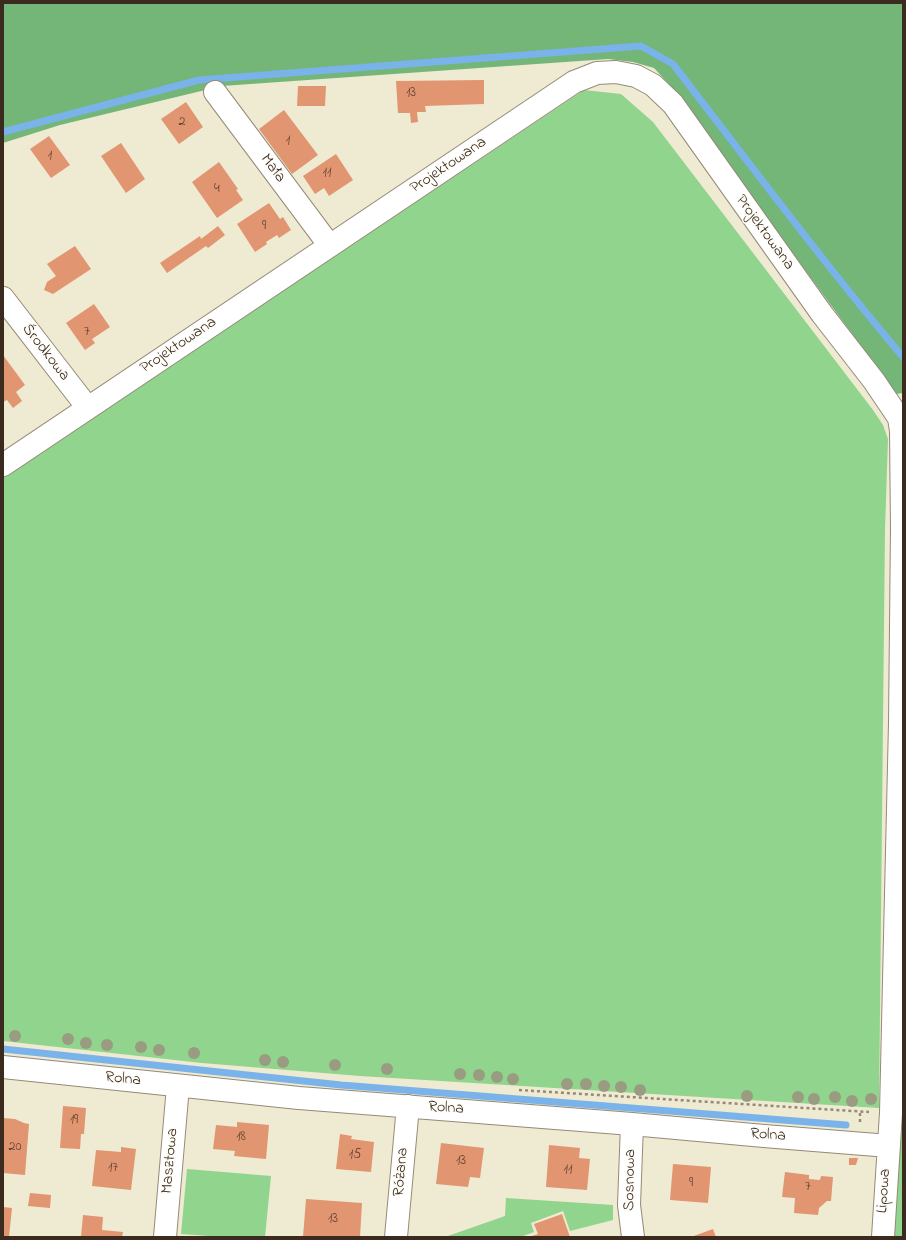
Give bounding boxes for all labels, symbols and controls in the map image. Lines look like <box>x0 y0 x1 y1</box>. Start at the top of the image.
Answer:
house number: 13 <box>406 86 416 102</box>
house number: 2 <box>179 115 185 131</box>
street label: Projektowana <box>407 133 491 199</box>
house number: 1 <box>286 134 290 150</box>
house number: 1 <box>48 149 52 165</box>
street label: Mała <box>255 151 289 187</box>
house number: 11 <box>323 166 331 182</box>
house number: 4 <box>214 182 220 198</box>
street label: Projektowana <box>730 192 798 274</box>
house number: 9 <box>262 219 266 235</box>
street label: Projektowana <box>137 313 221 379</box>
street label: Środkowa <box>17 321 73 385</box>
house number: 7 <box>84 325 90 341</box>
street label: Rolna <box>104 1069 142 1091</box>
street label: Rolna <box>427 1098 465 1120</box>
house number: 19 <box>70 1113 78 1129</box>
street label: Rolna <box>749 1125 787 1147</box>
street label: Masztowa <box>159 1127 183 1195</box>
house number: 18 <box>236 1130 246 1146</box>
house number: 20 <box>8 1140 22 1156</box>
street label: Różana <box>390 1147 414 1197</box>
house number: 15 <box>349 1148 361 1164</box>
street label: Sosnowa <box>621 1149 641 1211</box>
house number: 13 <box>456 1154 466 1170</box>
house number: 17 <box>108 1161 118 1177</box>
house number: 11 <box>564 1163 572 1179</box>
street label: Lipowa <box>874 1168 896 1214</box>
house number: 9 <box>689 1176 693 1192</box>
house number: 7 <box>805 1180 811 1196</box>
house number: 13 <box>328 1212 338 1228</box>

